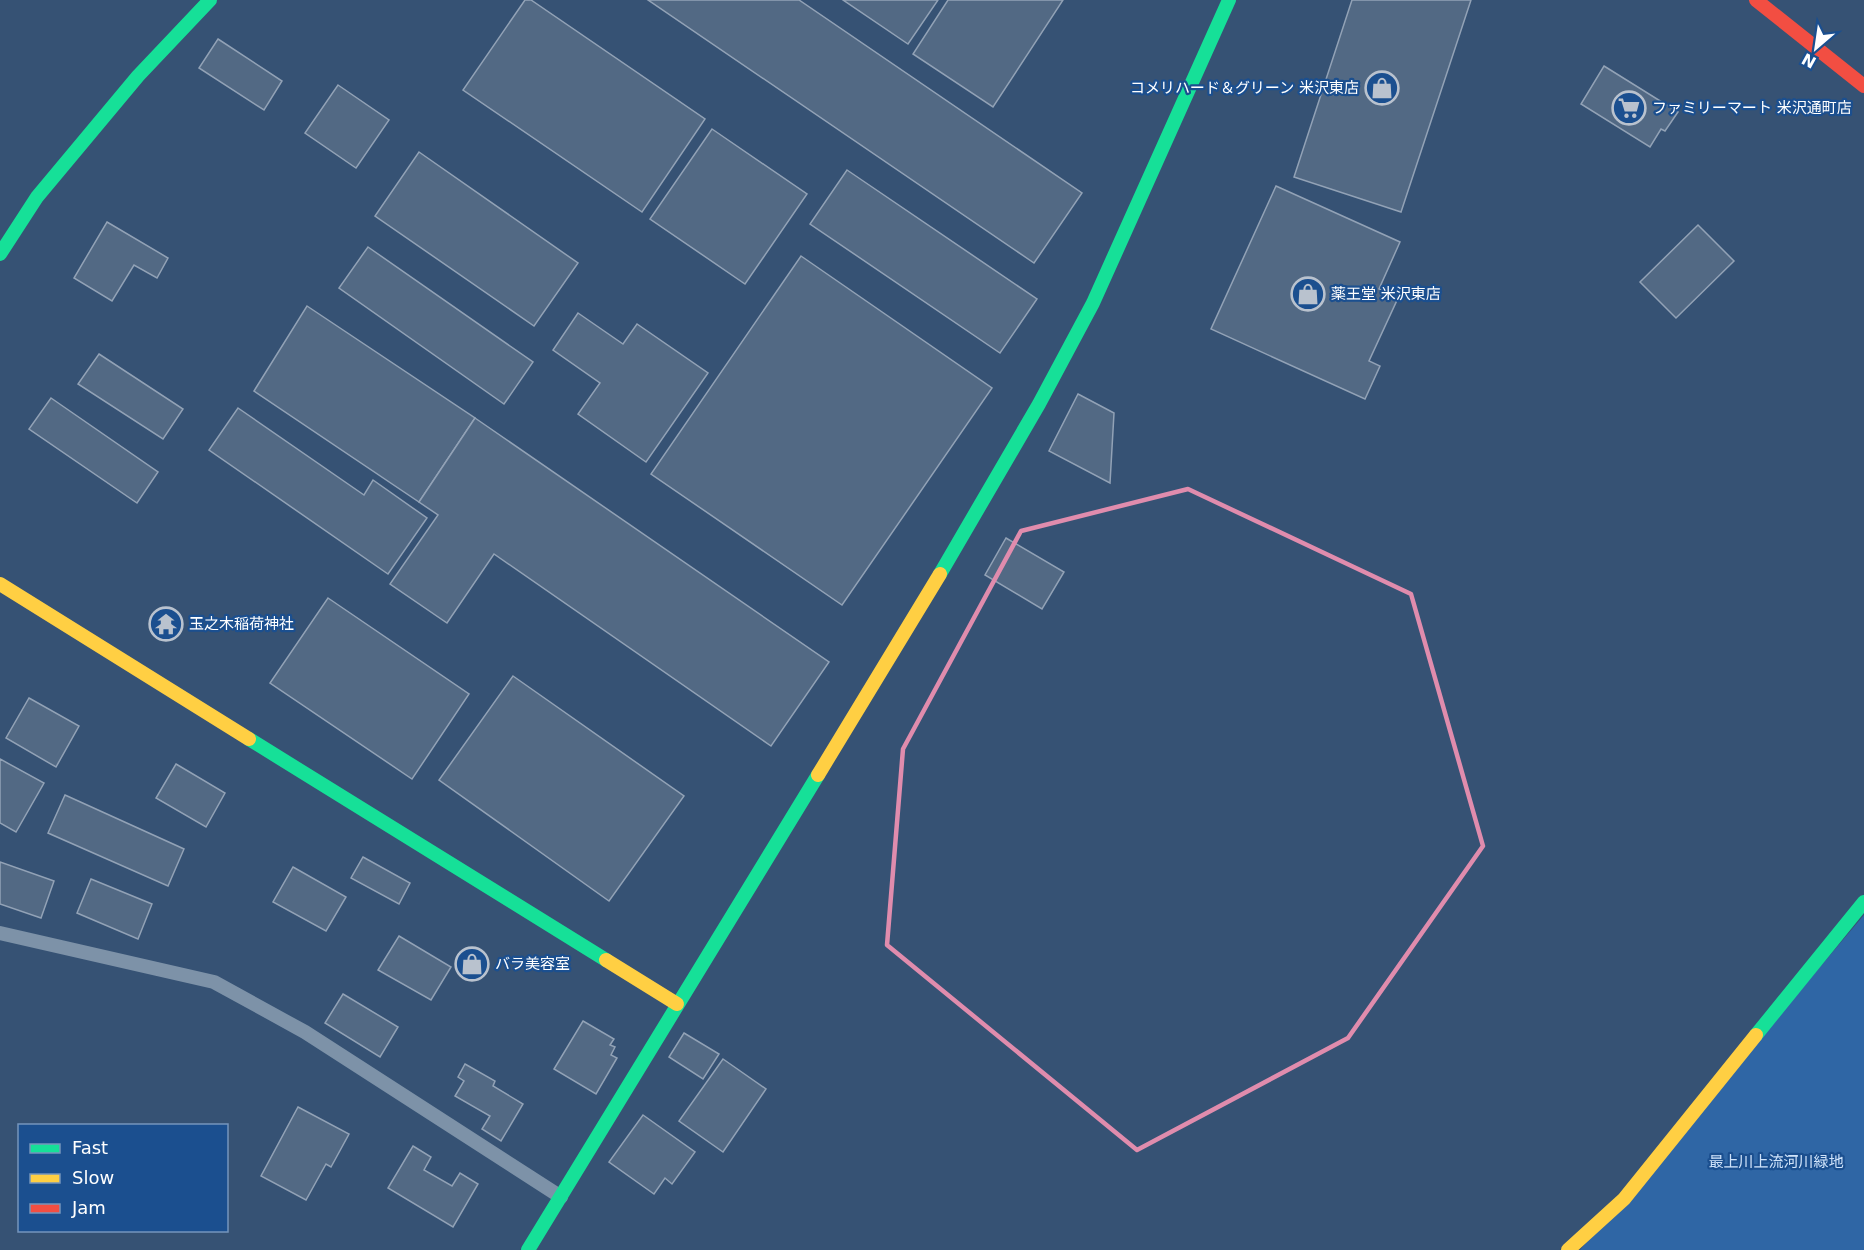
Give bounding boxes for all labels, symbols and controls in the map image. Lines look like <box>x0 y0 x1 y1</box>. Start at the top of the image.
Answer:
north arrow <box>1786 18 1846 78</box>
text: N <box>1799 49 1819 72</box>
shop icon: コメリハード＆グリーン 米沢東店 <box>1364 70 1400 106</box>
place label: コメリハード＆グリーン 米沢東店 <box>1130 79 1359 97</box>
supermarket icon: ファミリーマート 米沢通町店 <box>1611 90 1647 126</box>
place label: ファミリーマート 米沢通町店 <box>1652 99 1852 117</box>
shop icon: 薬王堂 米沢東店 <box>1290 276 1326 312</box>
place label: 薬王堂 米沢東店 <box>1331 285 1441 303</box>
temple icon: 玉之木稲荷神社 <box>148 606 184 642</box>
place label: 玉之木稲荷神社 <box>189 615 294 633</box>
shop icon: バラ美容室 <box>454 946 490 982</box>
place label: バラ美容室 <box>495 955 570 973</box>
legend <box>18 1124 228 1232</box>
text: Fast <box>72 1137 108 1158</box>
park label: 最上川上流河川緑地 <box>1708 1153 1844 1171</box>
text: Slow <box>72 1167 114 1188</box>
text: Jam <box>71 1197 106 1218</box>

